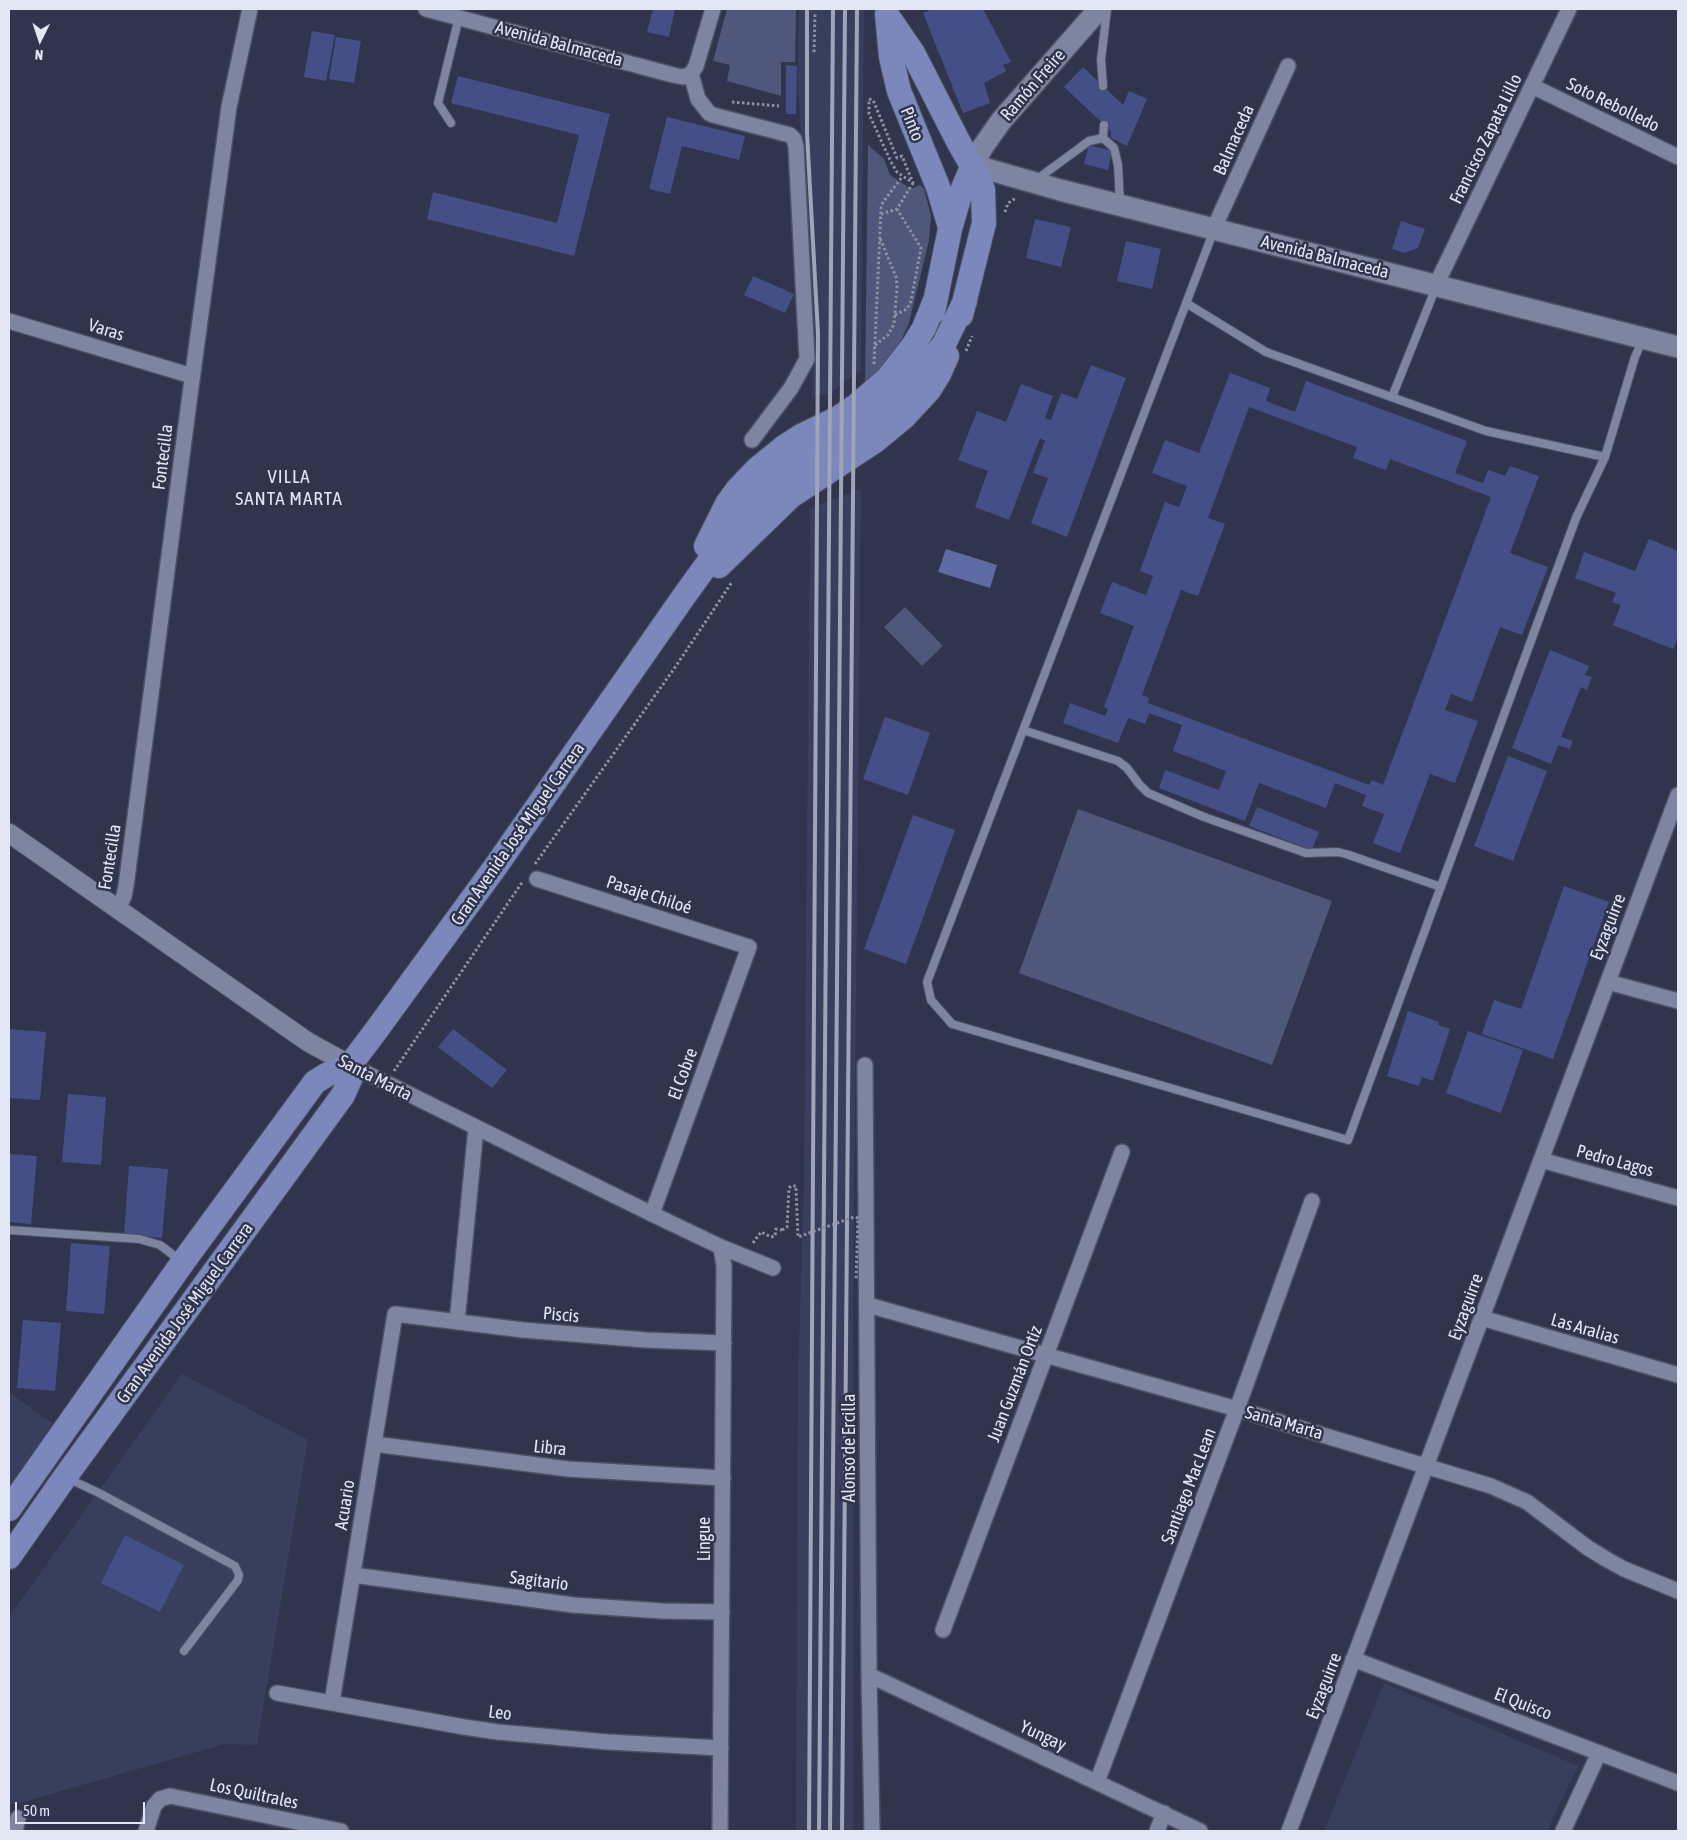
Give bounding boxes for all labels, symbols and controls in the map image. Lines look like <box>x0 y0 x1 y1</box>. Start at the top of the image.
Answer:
north arrow <box>15 15 65 65</box>
street label: Avenida Balmaceda <box>493 17 625 71</box>
street label: Ramón Freire <box>996 45 1070 125</box>
text: N <box>34 47 44 63</box>
street label: Francisco Zapata Lillo <box>1445 70 1527 208</box>
street label: Soto Rebolledo <box>1563 73 1663 137</box>
street label: Balmaceda <box>1209 102 1259 178</box>
street label: Pinto <box>895 104 929 144</box>
street label: Avenida Balmaceda <box>1259 231 1391 283</box>
street label: Varas <box>85 314 127 346</box>
street label: Fontecilla <box>148 423 178 491</box>
district label: VILLA SANTA MARTA <box>234 466 344 510</box>
street label: Gran Avenida José Miguel Carrera <box>447 738 589 930</box>
street label: Fontecilla <box>94 823 126 891</box>
street label: Pasaje Chiloé <box>604 871 694 919</box>
street label: Eyzaguirre <box>1585 891 1631 963</box>
street label: El Cobre <box>664 1045 702 1103</box>
street label: Santa Marta <box>335 1050 415 1106</box>
street label: Pedro Lagos <box>1574 1140 1656 1182</box>
street label: Gran Avenida José Miguel Carrera <box>112 1218 258 1408</box>
street label: Eyzaguirre <box>1444 1271 1488 1343</box>
street label: Piscis <box>542 1303 580 1327</box>
street label: Las Aralias <box>1548 1309 1622 1349</box>
street label: Juan Guzmán Ortíz <box>983 1323 1047 1445</box>
street label: Alonso de Ercilla <box>838 1394 860 1502</box>
street label: Santa Marta <box>1243 1402 1325 1444</box>
street label: Santiago Mac Lean <box>1157 1425 1221 1547</box>
street label: Libra <box>532 1436 568 1460</box>
street label: Acuario <box>330 1478 360 1532</box>
street label: Lingue <box>693 1517 715 1561</box>
street label: Sagitario <box>508 1567 570 1595</box>
street label: Eyzaguirre <box>1301 1650 1347 1722</box>
street label: El Quisco <box>1491 1683 1555 1725</box>
street label: Leo <box>487 1701 513 1725</box>
street label: Yungay <box>1016 1716 1070 1756</box>
street label: Los Quiltrales <box>208 1774 300 1814</box>
scale bar <box>18 1792 148 1824</box>
text: 50 m <box>23 1802 50 1819</box>

